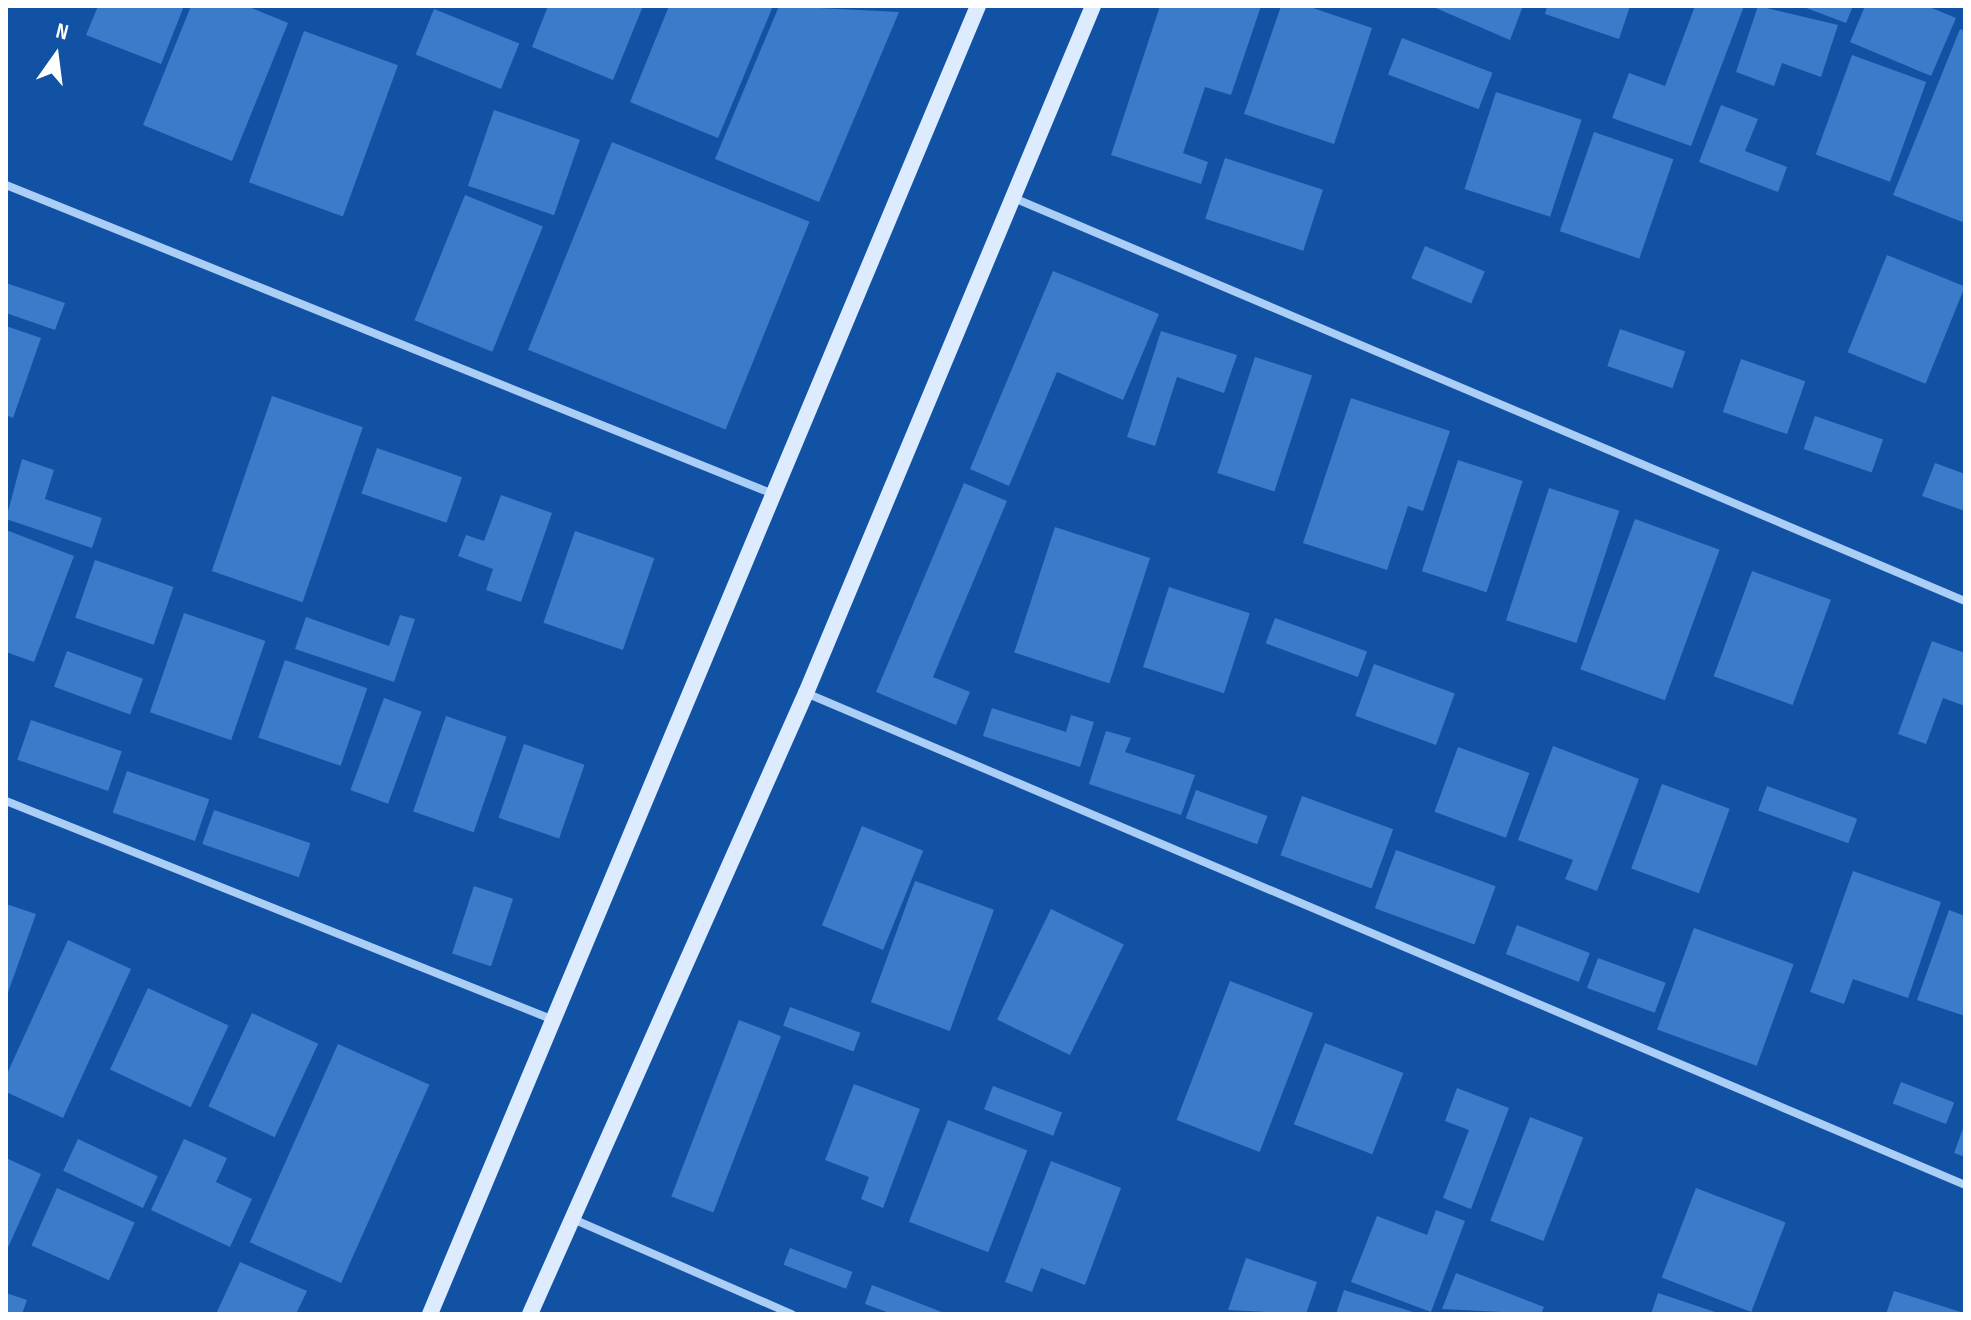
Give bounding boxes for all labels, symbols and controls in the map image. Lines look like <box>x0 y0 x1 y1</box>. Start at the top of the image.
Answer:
north arrow <box>16 16 96 96</box>
text: N <box>53 18 71 47</box>

